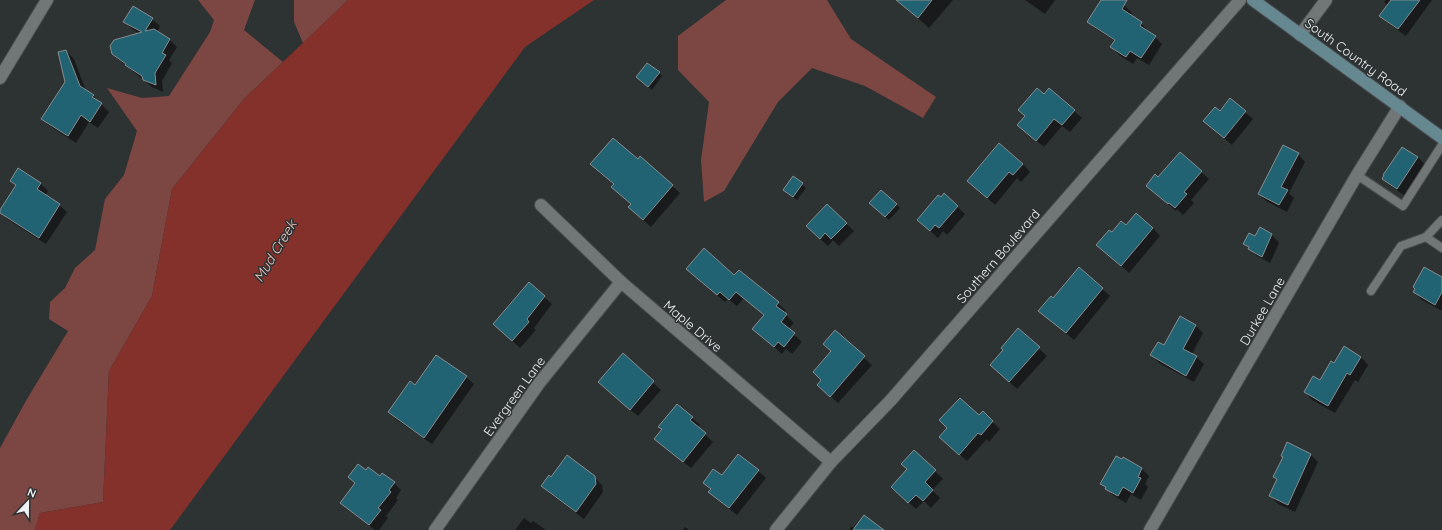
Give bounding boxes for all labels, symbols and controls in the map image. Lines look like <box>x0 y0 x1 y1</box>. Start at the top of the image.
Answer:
street label: South Country Road <box>1302 15 1410 99</box>
street label: Southern Boulevard <box>953 206 1043 306</box>
water label: Mud Creek <box>249 215 301 285</box>
street label: Durkee Lane <box>1236 274 1288 348</box>
street label: Maple Drive <box>660 297 726 355</box>
street label: Evergreen Lane <box>480 353 548 439</box>
north arrow <box>8 482 48 522</box>
text: N <box>25 485 38 501</box>

